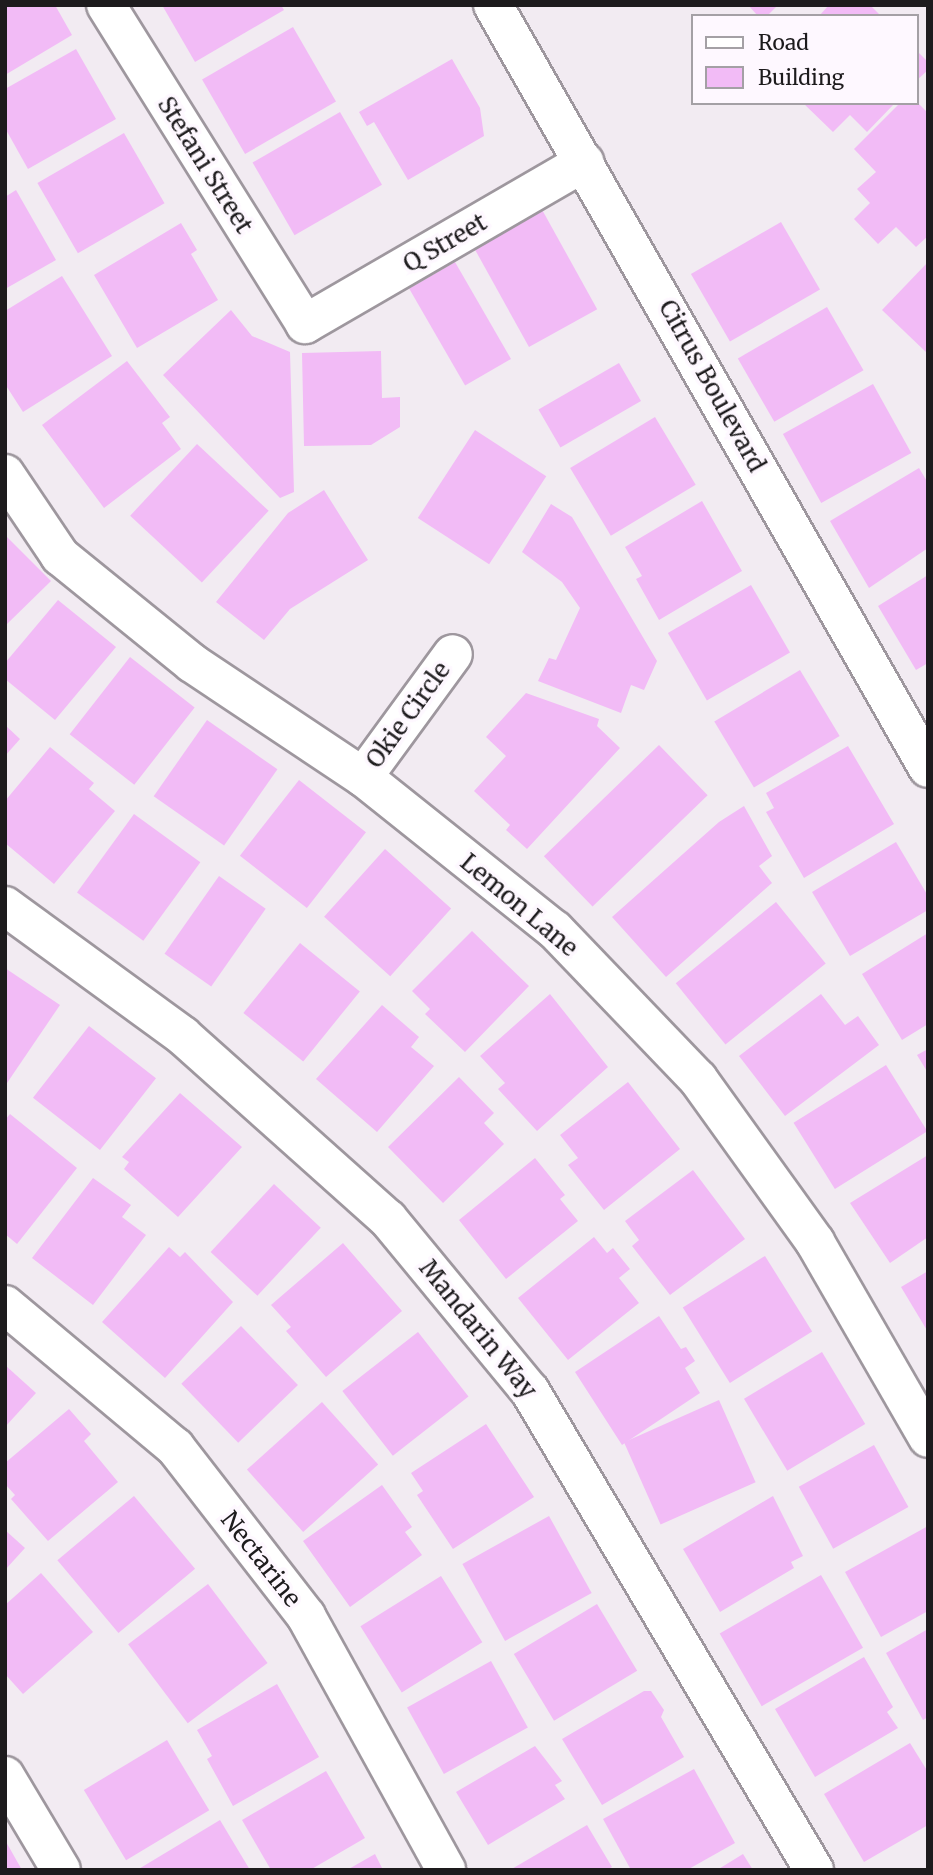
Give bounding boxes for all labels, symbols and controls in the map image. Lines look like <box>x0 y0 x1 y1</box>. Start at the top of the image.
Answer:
legend <box>692 14 919 105</box>
text: Road <box>758 29 809 56</box>
text: Building <box>758 64 844 91</box>
street label: Stefani Street <box>152 91 258 239</box>
street label: Q Street <box>398 208 492 278</box>
street label: Citrus Boulevard <box>653 295 771 477</box>
street label: Okie Circle <box>360 657 456 773</box>
street label: Lemon Lane <box>455 848 583 962</box>
street label: Mandarin Way <box>413 1254 543 1404</box>
street label: Nectarine <box>215 1506 307 1612</box>

